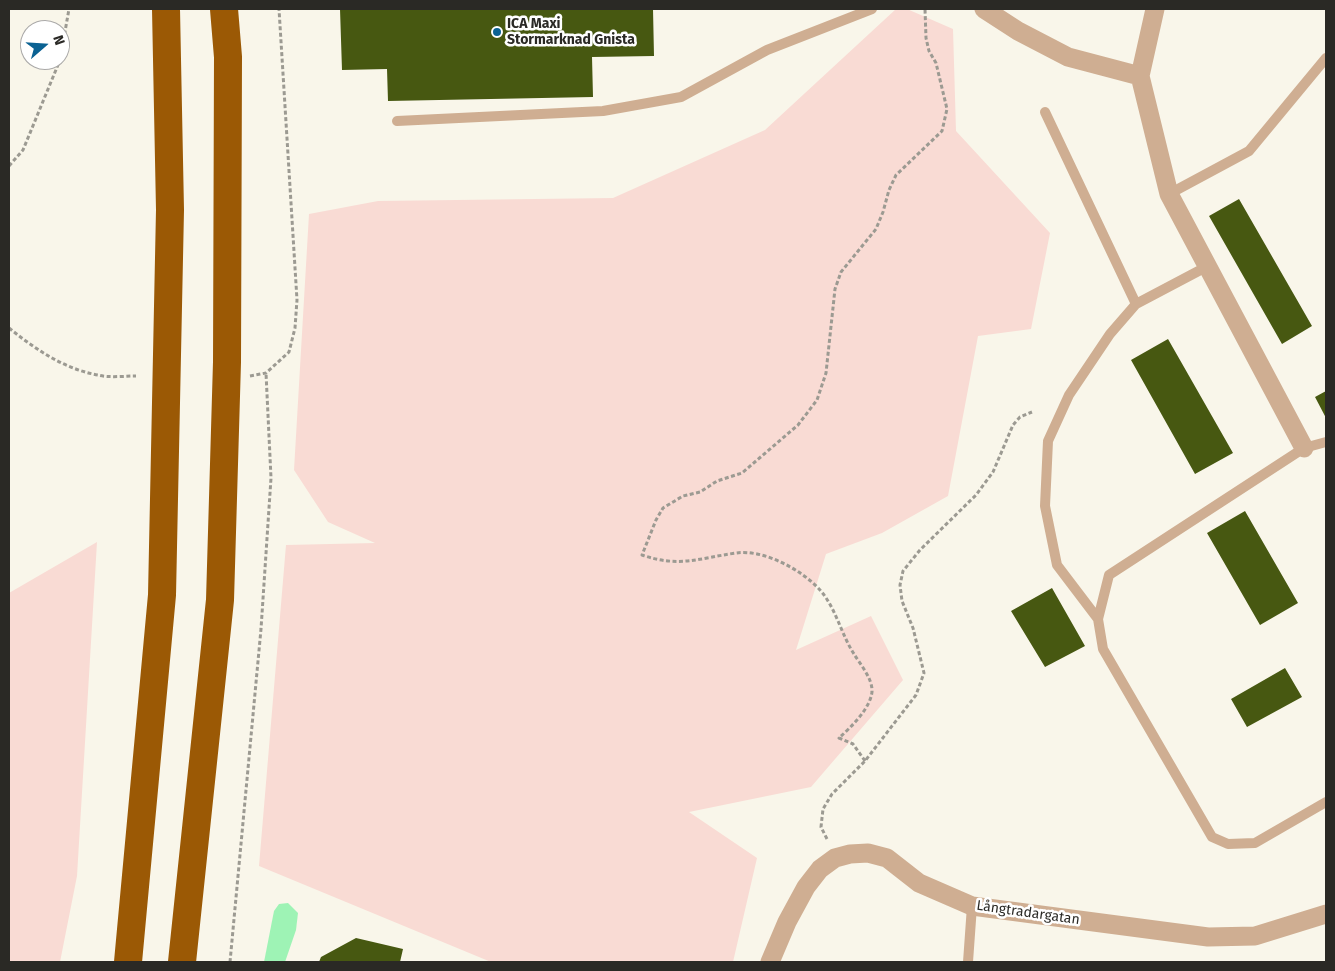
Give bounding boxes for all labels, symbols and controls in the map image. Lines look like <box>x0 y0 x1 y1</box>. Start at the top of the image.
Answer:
place label: ICA Maxi Stormarknad Gnista <box>507 16 635 48</box>
north arrow <box>20 20 70 70</box>
marker: ICA Maxi Stormarknad Gnista <box>491 26 503 38</box>
text: N <box>49 33 68 47</box>
street label: Långtradargatan <box>975 897 1081 929</box>

